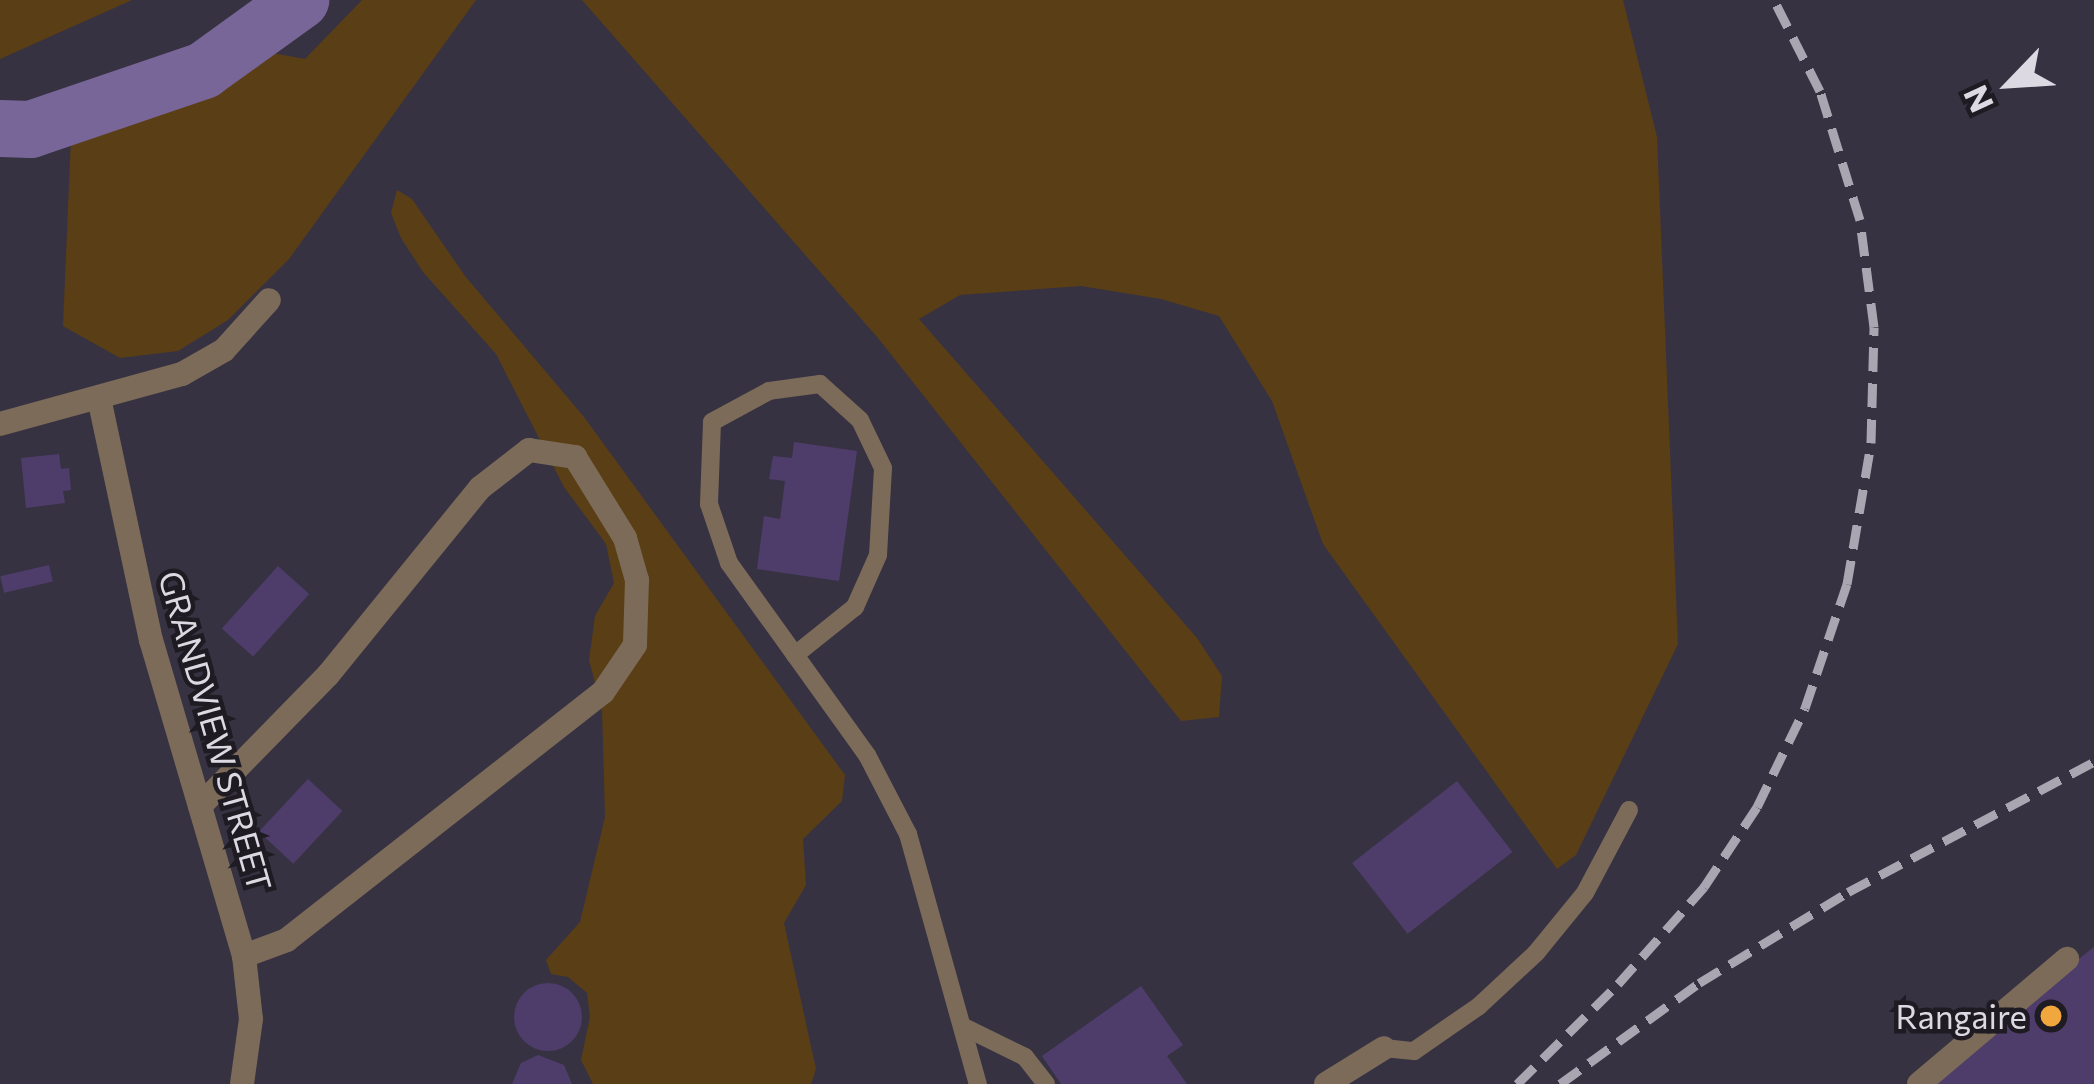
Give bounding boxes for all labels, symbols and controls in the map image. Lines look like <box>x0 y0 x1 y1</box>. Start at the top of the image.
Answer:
north arrow <box>1950 24 2070 144</box>
text: N <box>1953 80 2001 119</box>
street label: GRANDVIEW STREET <box>151 566 281 896</box>
place label: Rangaire <box>1895 996 2027 1036</box>
marker: Rangaire <box>2038 1003 2064 1029</box>

